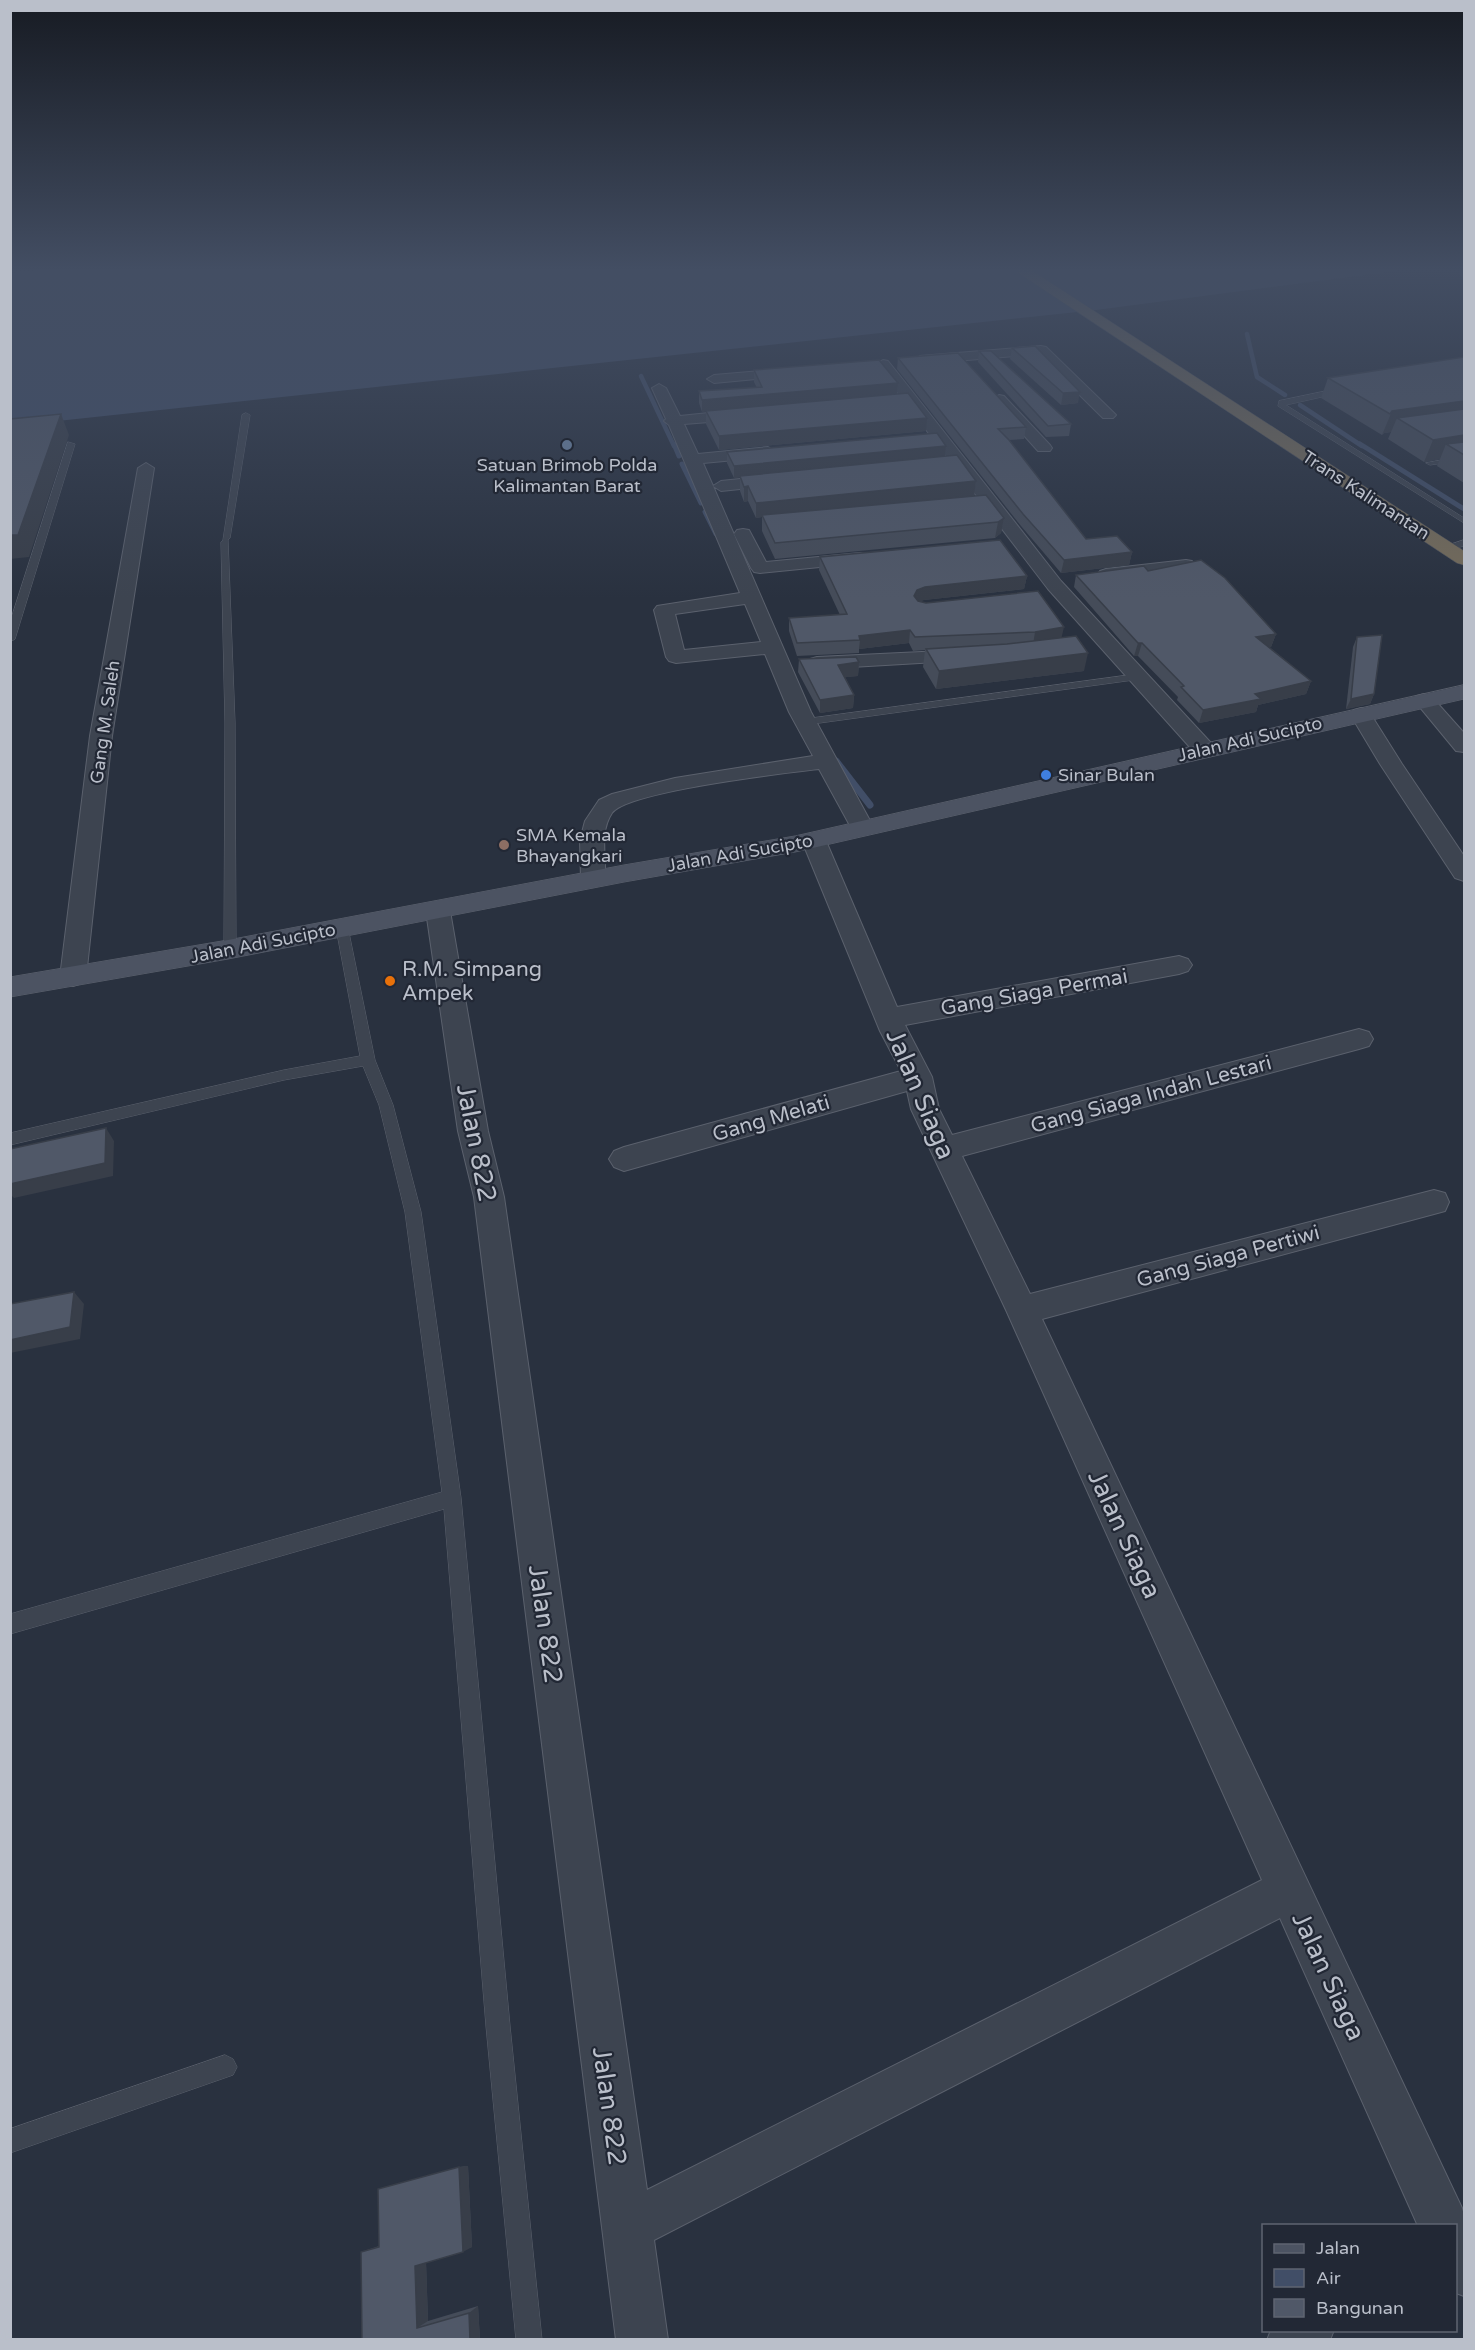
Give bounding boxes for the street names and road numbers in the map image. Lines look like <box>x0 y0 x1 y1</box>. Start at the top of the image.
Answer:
street label: Trans Kalimantan <box>1298 446 1434 544</box>
street label: Gang M. Saleh <box>85 659 125 785</box>
street label: Jalan Adi Sucipto <box>1176 712 1324 766</box>
street label: Jalan Adi Sucipto <box>665 829 815 877</box>
street label: Jalan Adi Sucipto <box>189 918 338 968</box>
street label: Gang Siaga Permai <box>939 964 1130 1021</box>
street label: Jalan Siaga <box>879 1024 962 1164</box>
street label: Gang Siaga Indah Lestari <box>1028 1050 1274 1139</box>
street label: Jalan 822 <box>450 1082 503 1205</box>
street label: Gang Melati <box>709 1090 833 1147</box>
street label: Gang Siaga Pertiwi <box>1134 1220 1322 1293</box>
street label: Jalan Siaga <box>1081 1465 1168 1603</box>
street label: Jalan 822 <box>522 1563 569 1685</box>
street label: Jalan Siaga <box>1285 1907 1372 2045</box>
street label: Jalan 822 <box>586 2045 633 2167</box>

